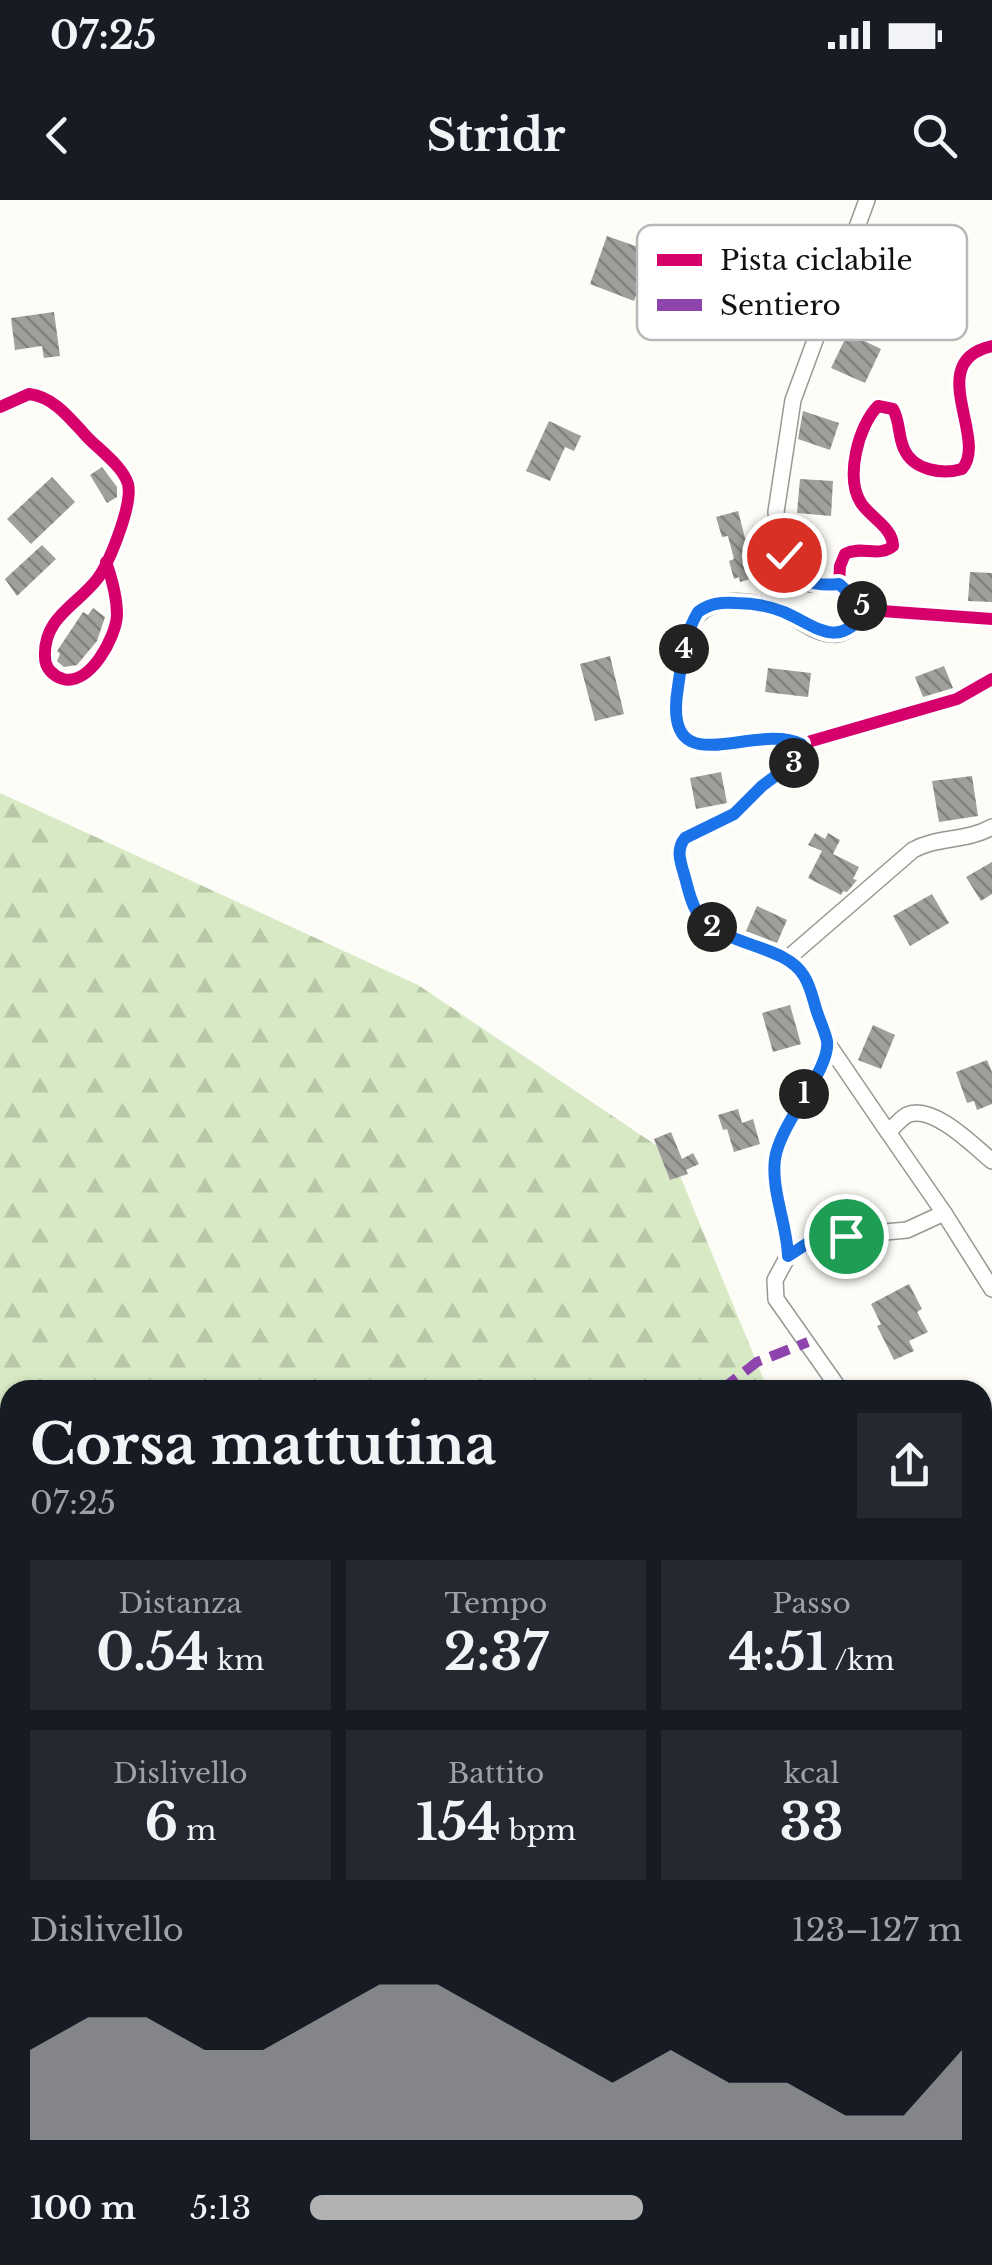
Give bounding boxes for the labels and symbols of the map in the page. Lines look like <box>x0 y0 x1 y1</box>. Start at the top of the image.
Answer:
legend <box>637 225 967 340</box>
text: Pista ciclabile <box>720 243 913 278</box>
text: Sentiero <box>720 288 841 323</box>
pin <box>742 513 827 598</box>
pin: 5 <box>837 581 887 631</box>
pin: 4 <box>659 624 709 674</box>
pin: 3 <box>769 738 819 788</box>
pin: 2 <box>687 902 737 952</box>
pin: 1 <box>779 1069 829 1119</box>
pin <box>804 1194 889 1279</box>

